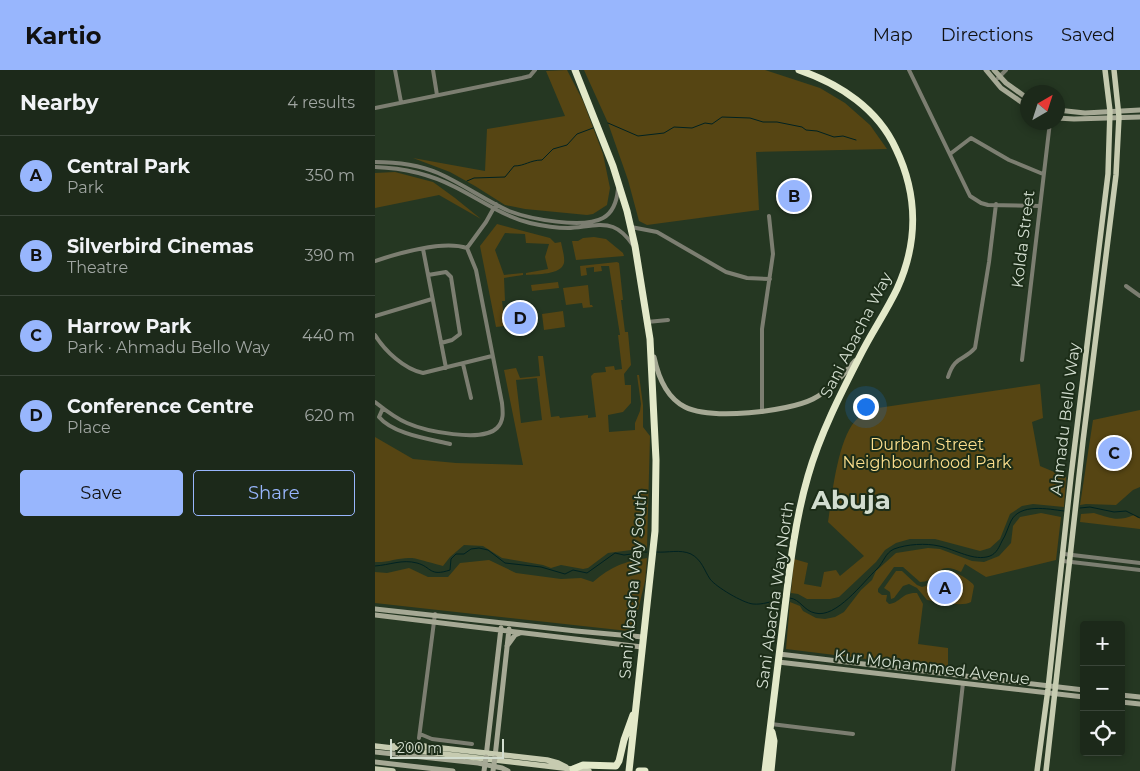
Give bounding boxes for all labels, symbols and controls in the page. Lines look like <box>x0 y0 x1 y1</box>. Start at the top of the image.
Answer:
text: Kartio <box>25 21 101 50</box>
text: Map <box>873 24 913 46</box>
text: Directions <box>941 24 1033 46</box>
text: Saved <box>1061 24 1115 46</box>
north arrow <box>1020 85 1065 130</box>
text: Nearby <box>20 90 99 115</box>
text: 4 results <box>287 93 355 112</box>
text: Central Park <box>67 155 190 178</box>
text: A <box>30 166 42 185</box>
text: 350 m <box>305 166 355 185</box>
pin: B <box>778 177 810 215</box>
text: Park <box>67 178 104 197</box>
street label: Kolda Street <box>1008 189 1038 289</box>
text: Silverbird Cinemas <box>67 235 254 258</box>
text: B <box>30 246 42 265</box>
text: 390 m <box>304 246 355 265</box>
text: Theatre <box>67 258 128 277</box>
street label: Sani Abacha Way <box>816 269 896 401</box>
pin: D <box>504 299 536 337</box>
text: Harrow Park <box>67 315 191 338</box>
text: C <box>30 326 42 345</box>
text: 440 m <box>302 326 355 345</box>
text: Park · Ahmadu Bello Way <box>67 338 270 357</box>
street label: Ahmadu Bello Way <box>1046 341 1084 496</box>
your location <box>853 394 879 420</box>
text: Conference Centre <box>67 395 254 418</box>
text: D <box>29 406 43 425</box>
text: 620 m <box>304 406 355 425</box>
text: Place <box>67 418 111 437</box>
pin: C <box>1098 434 1130 472</box>
park label: Durban Street Neighbourhood Park <box>842 435 1012 472</box>
button: Save <box>20 470 183 516</box>
button: Share <box>193 470 355 516</box>
district label: Abuja <box>810 484 891 516</box>
street label: Sani Abacha Way South <box>615 488 651 680</box>
street label: Sani Abacha Way North <box>752 500 798 690</box>
pin: A <box>929 569 961 607</box>
map controls <box>1080 621 1125 756</box>
button: + <box>1080 621 1125 666</box>
street label: Kur Mohammed Avenue <box>833 646 1031 688</box>
button: − <box>1080 666 1125 711</box>
button: locate <box>1080 711 1125 756</box>
scale bar <box>390 736 504 759</box>
text: 200 m <box>397 739 442 757</box>

